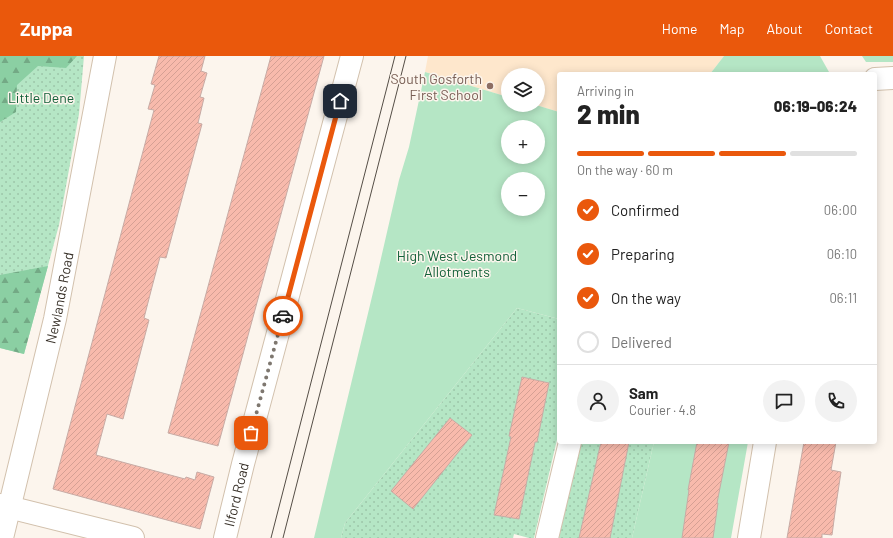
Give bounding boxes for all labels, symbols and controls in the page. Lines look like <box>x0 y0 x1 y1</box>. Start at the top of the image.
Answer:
text: Zuppa <box>20 17 73 40</box>
text: Home <box>662 20 698 37</box>
text: Map <box>720 20 744 37</box>
text: About <box>766 20 803 37</box>
text: Contact <box>825 20 873 37</box>
map controls <box>501 68 545 216</box>
button: layers <box>501 68 545 112</box>
place label: South Gosforth First School <box>390 70 482 103</box>
marker: South Gosforth First School <box>485 81 495 91</box>
text: Arriving in <box>577 83 634 99</box>
pin <box>323 84 357 118</box>
park label: Little Dene <box>8 89 74 106</box>
icon: home <box>329 90 351 112</box>
text: 06:19–06:24 <box>774 97 857 115</box>
text: 2 min <box>577 98 640 129</box>
button: + <box>501 120 545 164</box>
text: On the way · 60 m <box>577 162 673 178</box>
button: − <box>501 172 545 216</box>
icon: check <box>577 199 599 221</box>
text: Confirmed <box>611 201 679 219</box>
text: 06:00 <box>824 202 857 218</box>
icon: check <box>577 243 599 265</box>
text: Preparing <box>611 245 675 263</box>
text: 06:10 <box>827 246 857 262</box>
park label: High West Jesmond Allotments <box>397 247 517 280</box>
street label: Newlands Road <box>41 250 76 345</box>
icon: check <box>577 287 599 309</box>
text: On the way <box>611 289 681 307</box>
text: 06:11 <box>829 290 857 306</box>
courier <box>263 296 303 336</box>
icon: car <box>272 305 294 327</box>
text: Delivered <box>611 333 672 351</box>
button: person <box>577 380 619 422</box>
button: chat <box>763 380 805 422</box>
button: phone <box>815 380 857 422</box>
text: Sam <box>629 384 658 402</box>
text: Courier · 4.8 <box>629 402 696 418</box>
pin <box>234 416 268 450</box>
icon: bag <box>240 422 262 444</box>
street label: Ilford Road <box>220 461 252 528</box>

